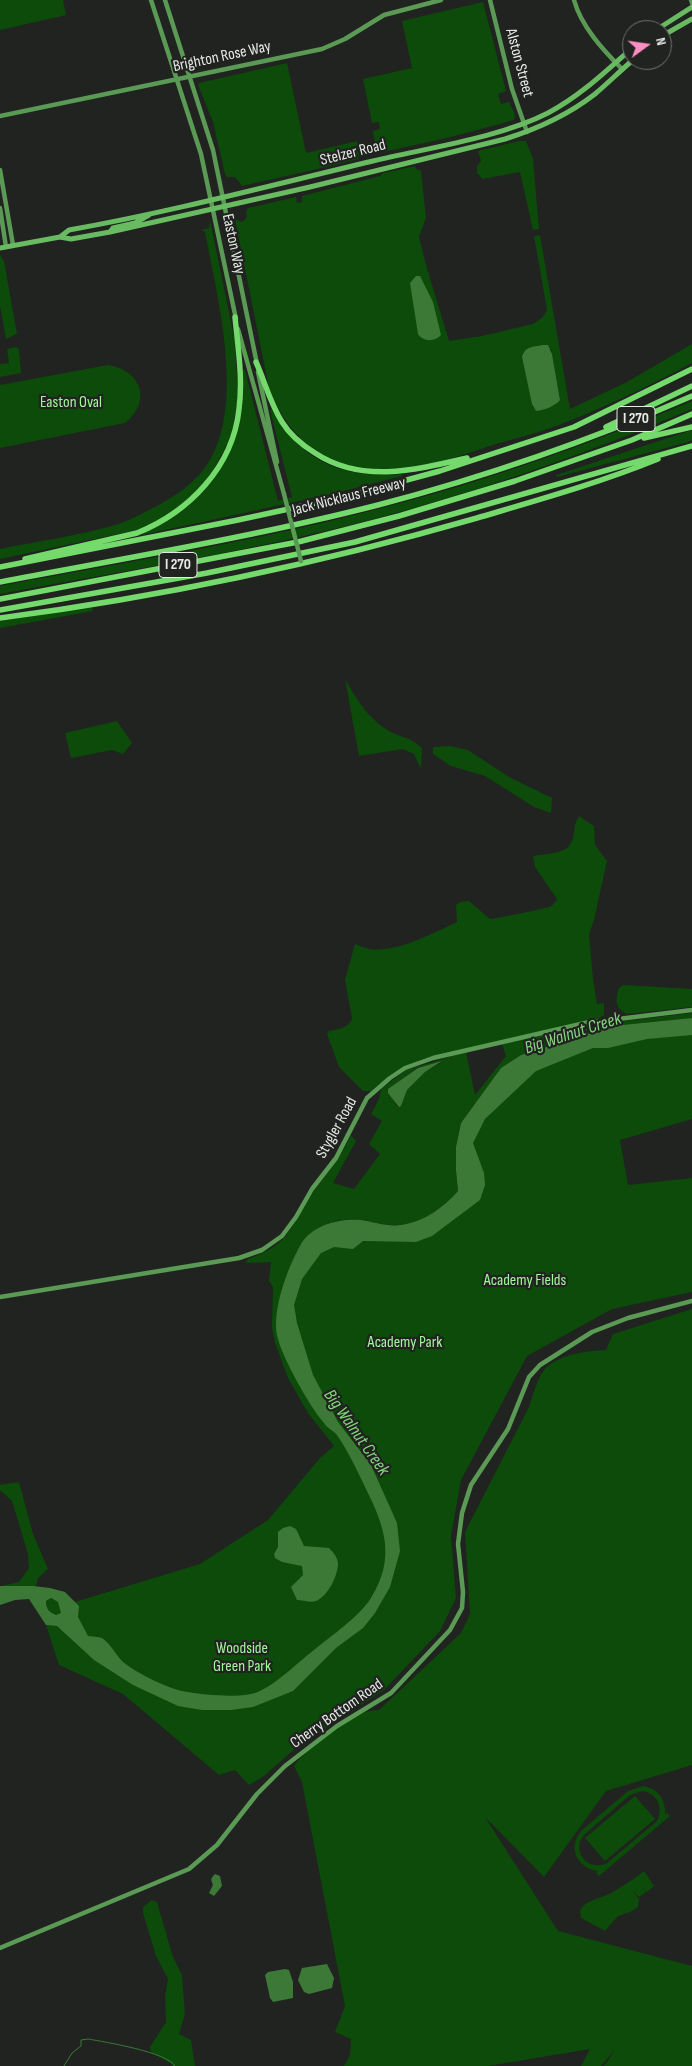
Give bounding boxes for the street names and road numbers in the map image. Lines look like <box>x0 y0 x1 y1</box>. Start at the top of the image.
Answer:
street label: Alston Street <box>501 27 537 99</box>
street label: Brighton Rose Way <box>171 37 273 77</box>
street label: Stelzer Road <box>318 136 388 170</box>
street label: Easton Way <box>217 212 249 276</box>
road number: I 270 <box>617 406 655 432</box>
street label: Jack Nicklaus Freeway <box>290 474 408 520</box>
road number: I 270 <box>159 552 197 578</box>
street label: Stygler Road <box>312 1094 362 1162</box>
street label: Cherry Bottom Road <box>287 1675 387 1753</box>

